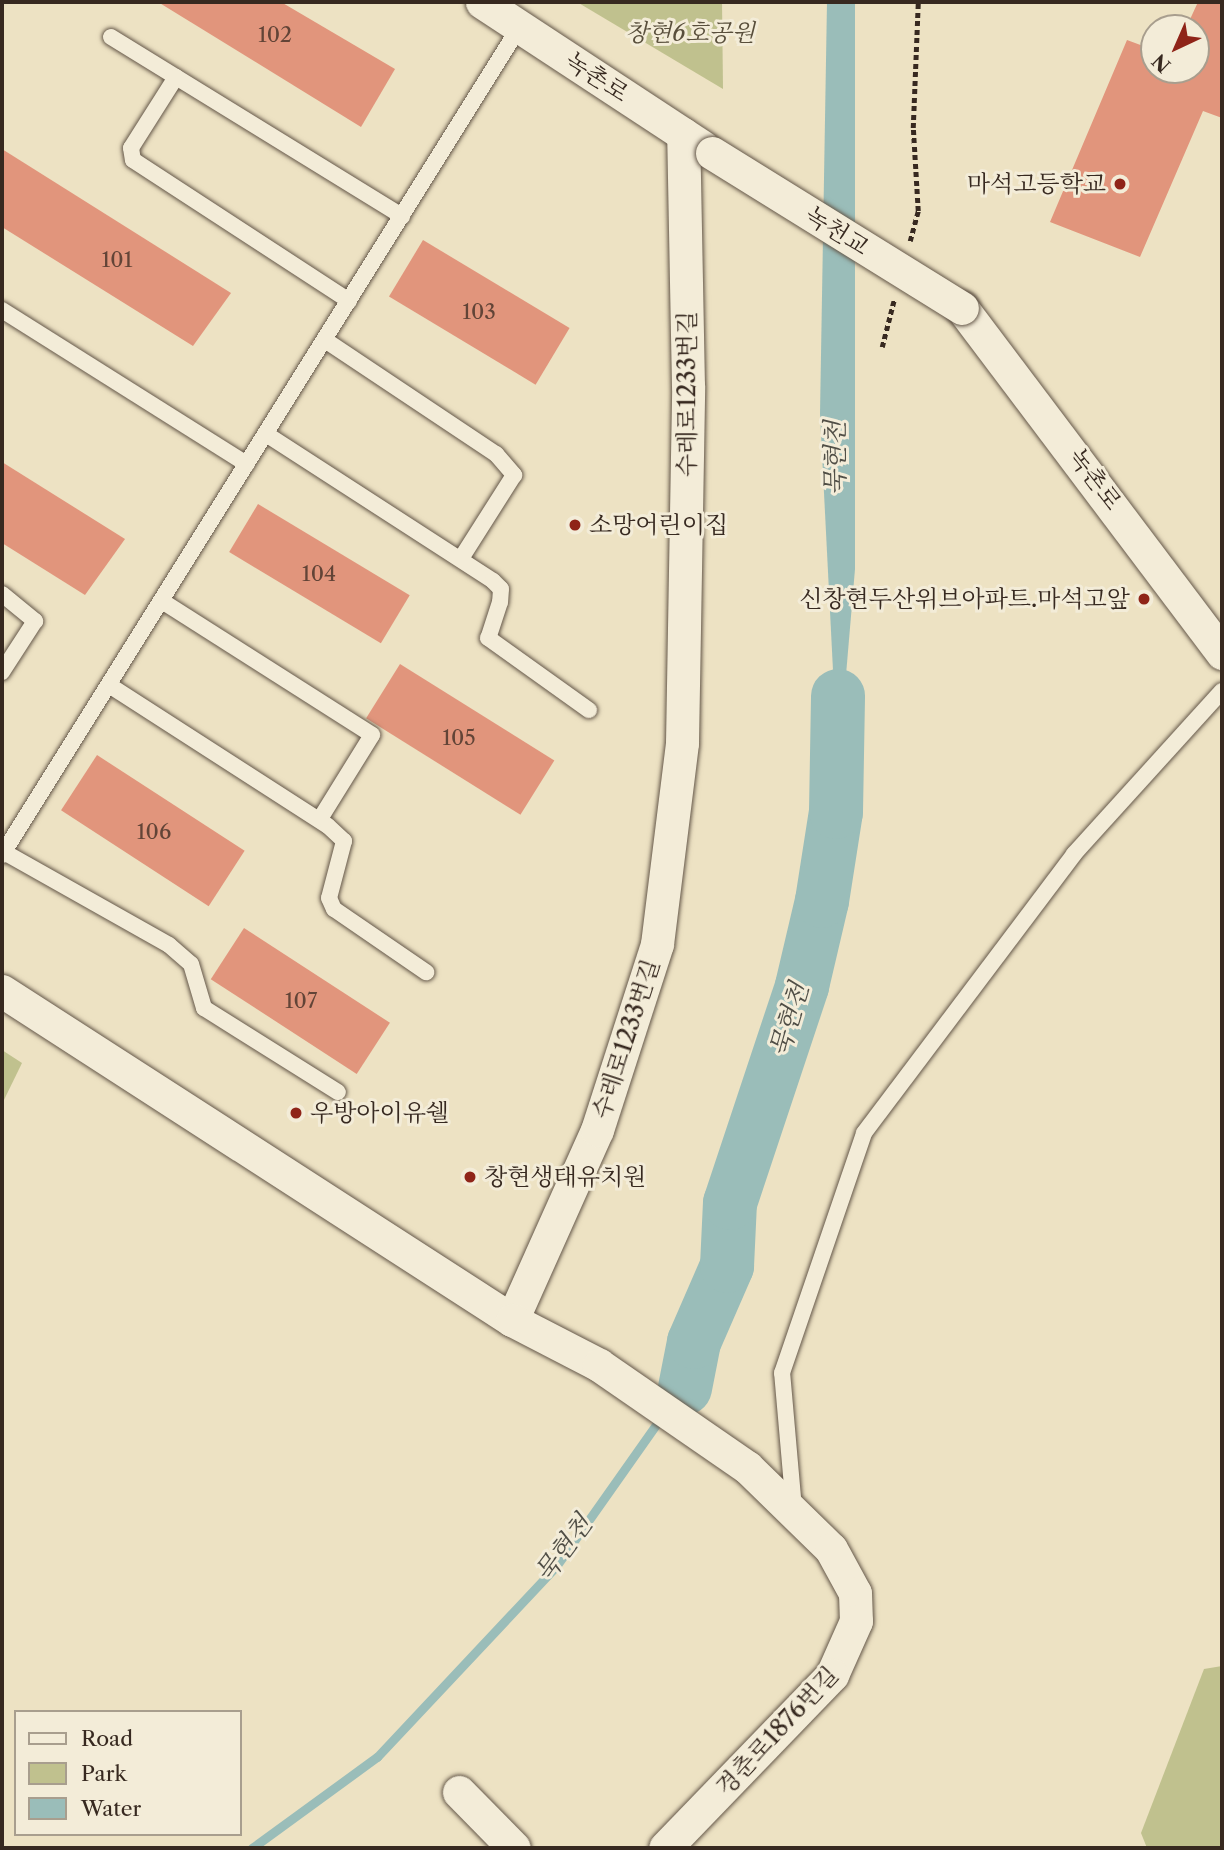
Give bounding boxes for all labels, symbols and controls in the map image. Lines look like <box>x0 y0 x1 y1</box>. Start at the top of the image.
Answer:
north arrow <box>1140 14 1210 84</box>
park label: 창현6호공원 <box>625 19 755 47</box>
house number: 102 <box>258 22 292 48</box>
street label: 녹촌로 <box>560 46 634 108</box>
text: N <box>1148 49 1175 77</box>
place label: 마석고등학교 <box>967 170 1106 198</box>
marker: 마석고등학교 <box>1112 176 1128 192</box>
street label: 녹천교 <box>800 200 874 262</box>
house number: 101 <box>102 247 132 273</box>
house number: 103 <box>462 299 496 325</box>
street label: 수레로1233번길 <box>673 311 701 477</box>
water label: 묵현천 <box>820 420 852 496</box>
street label: 녹촌로 <box>1063 443 1127 515</box>
place label: 소망어린이집 <box>589 511 728 539</box>
marker: 소망어린이집 <box>567 517 583 533</box>
house number: 104 <box>302 561 336 587</box>
place label: 신창현두산위브아파트.마석고앞 <box>799 585 1130 613</box>
marker: 신창현두산위브아파트.마석고앞 <box>1136 591 1152 607</box>
house number: 105 <box>442 725 476 751</box>
house number: 106 <box>137 819 171 845</box>
street label: 수레로1233번길 <box>587 956 665 1122</box>
water label: 묵현천 <box>764 979 816 1061</box>
house number: 107 <box>285 988 317 1014</box>
place label: 우방아이유쉘 <box>310 1099 449 1127</box>
marker: 우방아이유쉘 <box>288 1105 304 1121</box>
place label: 창현생태유치원 <box>484 1163 646 1191</box>
marker: 창현생태유치원 <box>462 1169 478 1185</box>
water label: 묵현천 <box>529 1510 599 1588</box>
street label: 경춘로1876번길 <box>710 1661 844 1801</box>
legend <box>14 1710 242 1836</box>
text: Road <box>81 1726 133 1751</box>
text: Park <box>81 1761 127 1786</box>
text: Water <box>81 1796 141 1821</box>

